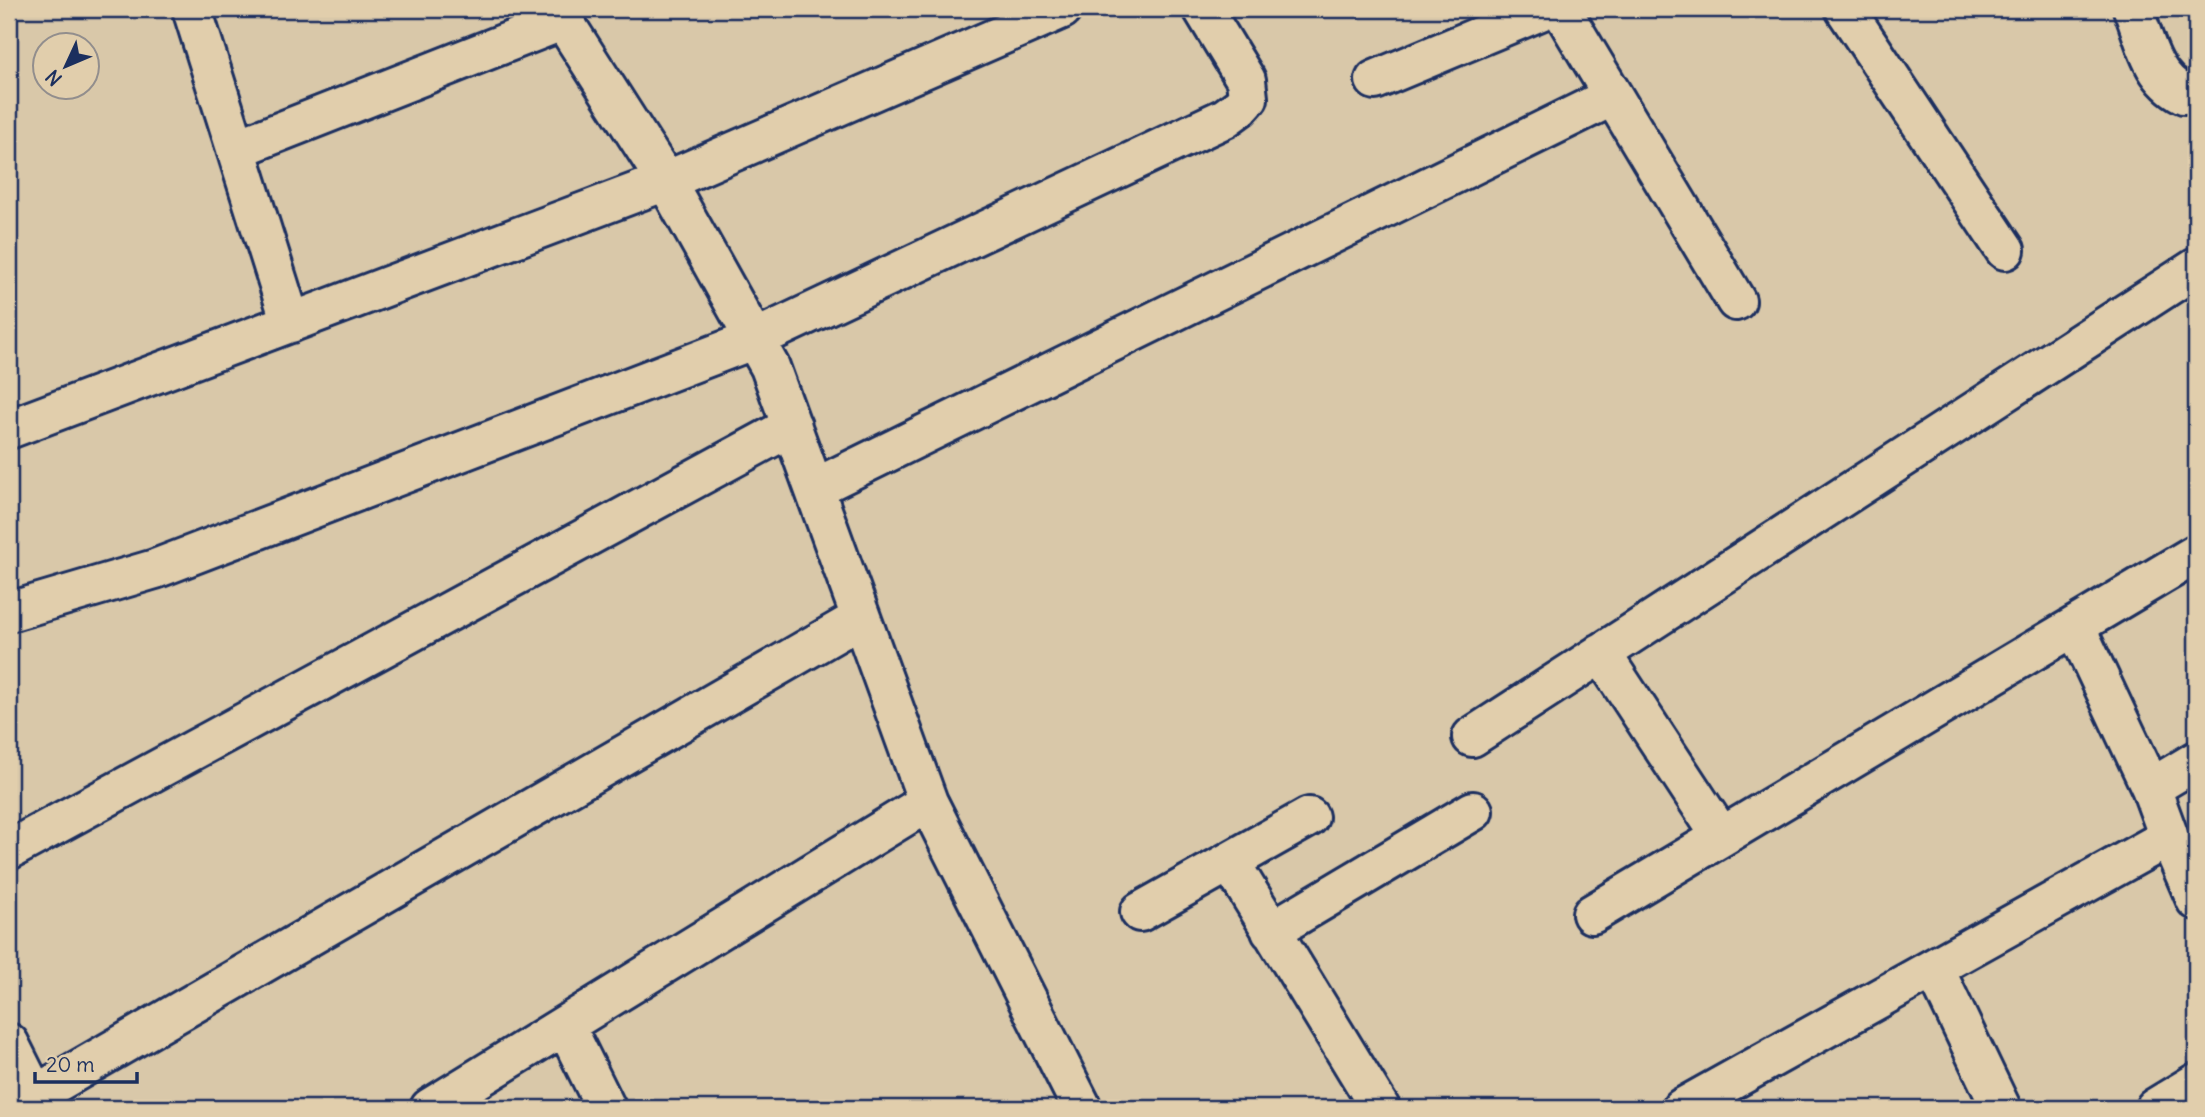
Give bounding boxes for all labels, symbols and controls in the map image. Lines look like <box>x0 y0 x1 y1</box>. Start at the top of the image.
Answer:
north arrow <box>32 32 102 102</box>
text: N <box>41 65 67 91</box>
scale bar <box>35 1040 136 1084</box>
text: 20 m <box>46 1051 95 1078</box>

